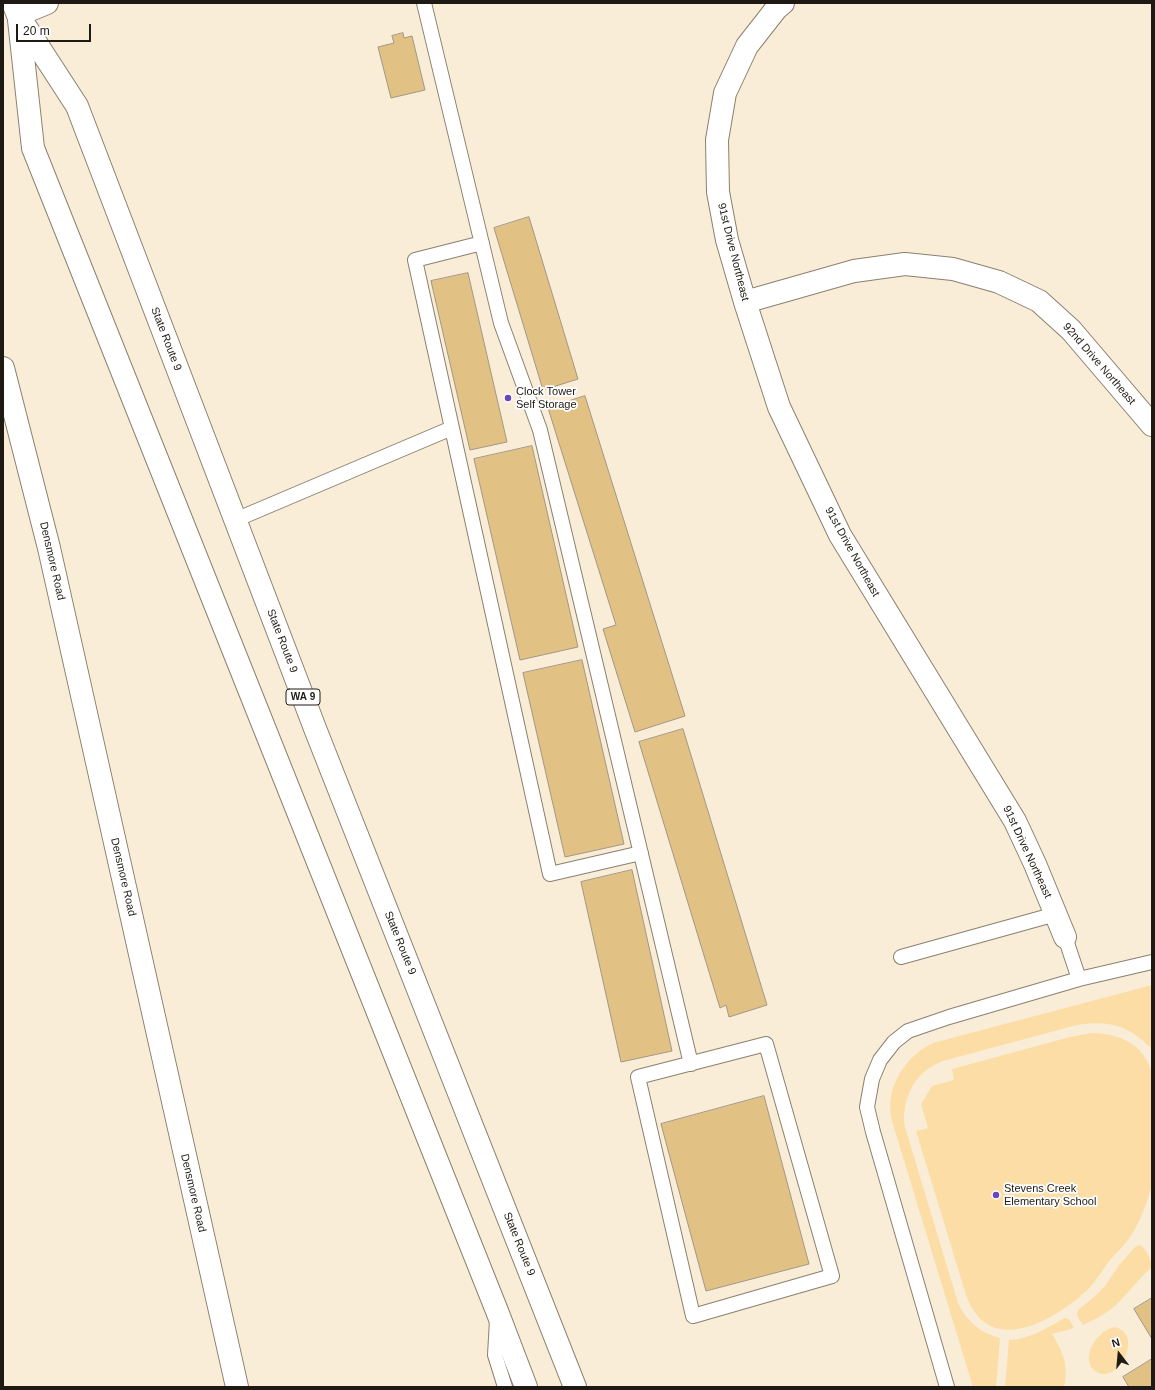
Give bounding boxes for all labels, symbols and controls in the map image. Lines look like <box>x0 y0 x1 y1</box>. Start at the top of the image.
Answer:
scale bar <box>18 16 93 42</box>
text: 20 m <box>23 24 50 38</box>
street label: 91st Drive Northeast <box>714 202 752 302</box>
street label: State Route 9 <box>148 305 184 373</box>
street label: 92nd Drive Northeast <box>1060 320 1138 408</box>
place label: Clock Tower Self Storage <box>516 385 577 411</box>
marker: Clock Tower Self Storage <box>503 393 513 403</box>
street label: 91st Drive Northeast <box>822 505 882 599</box>
street label: Densmore Road <box>37 520 67 602</box>
street label: State Route 9 <box>264 607 300 675</box>
road number: WA 9 <box>286 689 320 705</box>
street label: 91st Drive Northeast <box>1000 804 1054 900</box>
street label: Densmore Road <box>108 836 138 918</box>
street label: State Route 9 <box>381 909 419 977</box>
street label: Densmore Road <box>178 1152 208 1234</box>
place label: Stevens Creek Elementary School <box>1004 1182 1096 1208</box>
marker: Stevens Creek Elementary School <box>991 1190 1001 1200</box>
street label: State Route 9 <box>500 1210 538 1278</box>
north arrow <box>1099 1334 1139 1374</box>
text: N <box>1110 1336 1121 1349</box>

